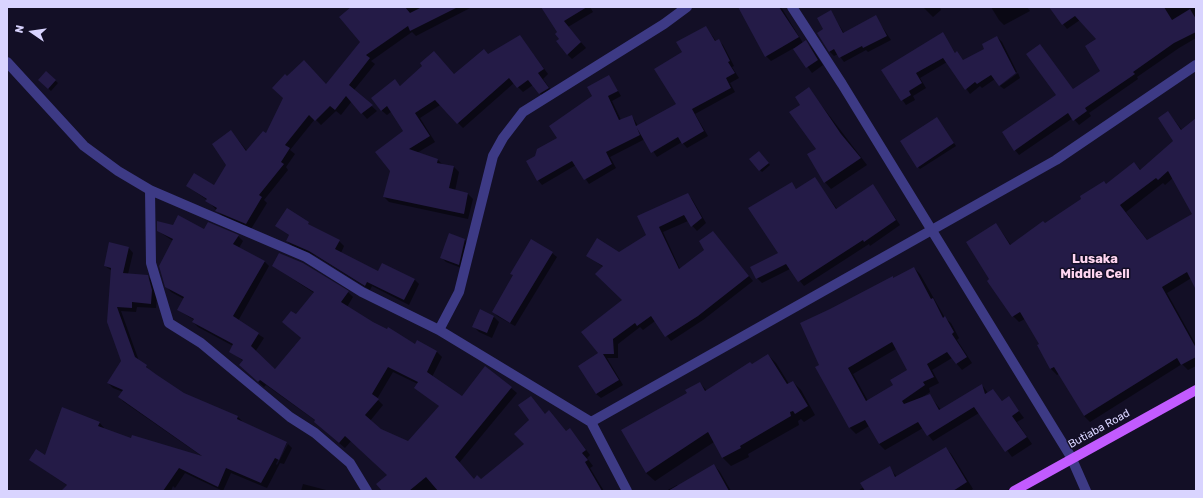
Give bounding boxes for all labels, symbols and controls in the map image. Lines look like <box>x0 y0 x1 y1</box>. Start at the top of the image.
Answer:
north arrow <box>12 12 52 52</box>
text: N <box>13 24 27 35</box>
district label: Lusaka Middle Cell <box>1060 251 1130 282</box>
street label: Butiaba Road <box>1066 407 1132 451</box>

